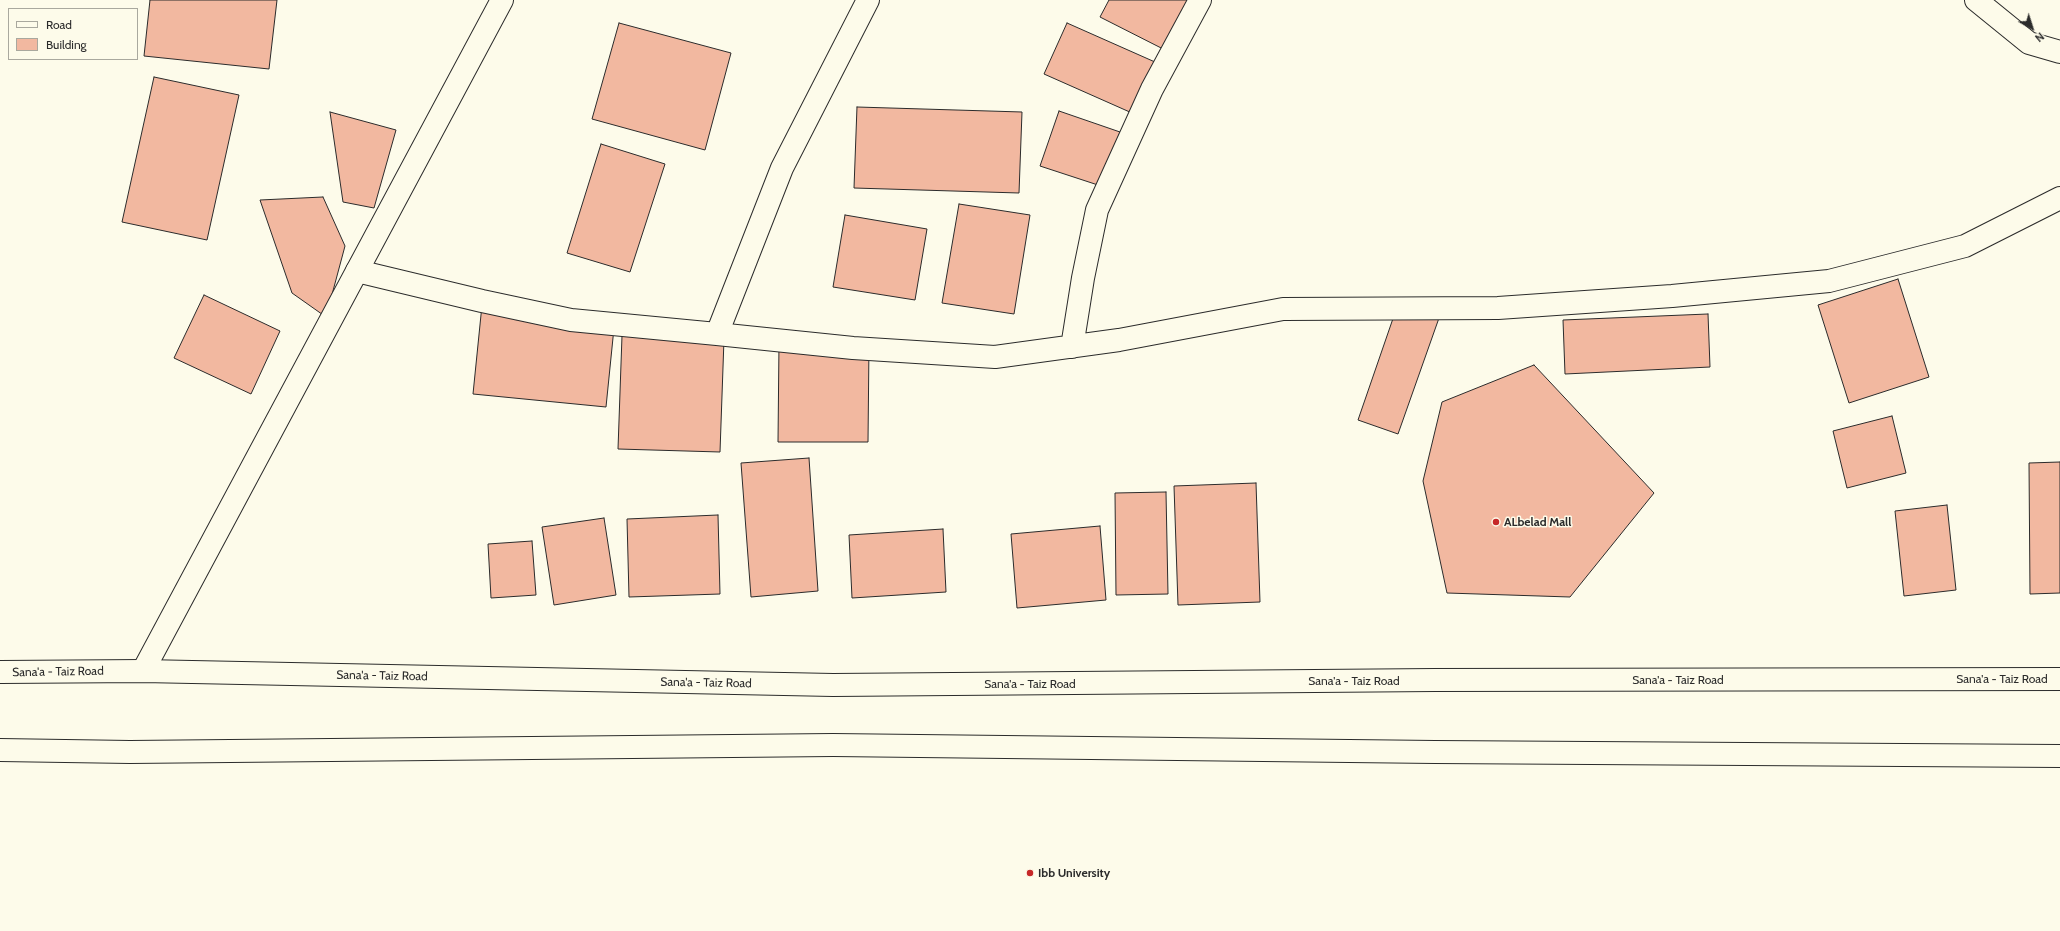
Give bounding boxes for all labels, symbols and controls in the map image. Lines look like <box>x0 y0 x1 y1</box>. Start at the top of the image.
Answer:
legend <box>8 8 138 60</box>
north arrow <box>2012 8 2052 48</box>
text: Road <box>46 17 72 32</box>
text: N <box>2032 29 2047 45</box>
text: Building <box>46 37 87 52</box>
place label: ALbelad Mall <box>1504 515 1571 529</box>
marker: ALbelad Mall <box>1491 517 1501 527</box>
street label: Sana'a - Taiz Road <box>12 664 104 680</box>
street label: Sana'a - Taiz Road <box>336 668 428 684</box>
street label: Sana'a - Taiz Road <box>1956 672 2048 686</box>
street label: Sana'a - Taiz Road <box>1632 673 1724 687</box>
street label: Sana'a - Taiz Road <box>1308 674 1400 688</box>
street label: Sana'a - Taiz Road <box>660 675 752 691</box>
street label: Sana'a - Taiz Road <box>984 677 1076 691</box>
place label: Ibb University <box>1038 866 1110 880</box>
marker: Ibb University <box>1025 868 1035 878</box>

